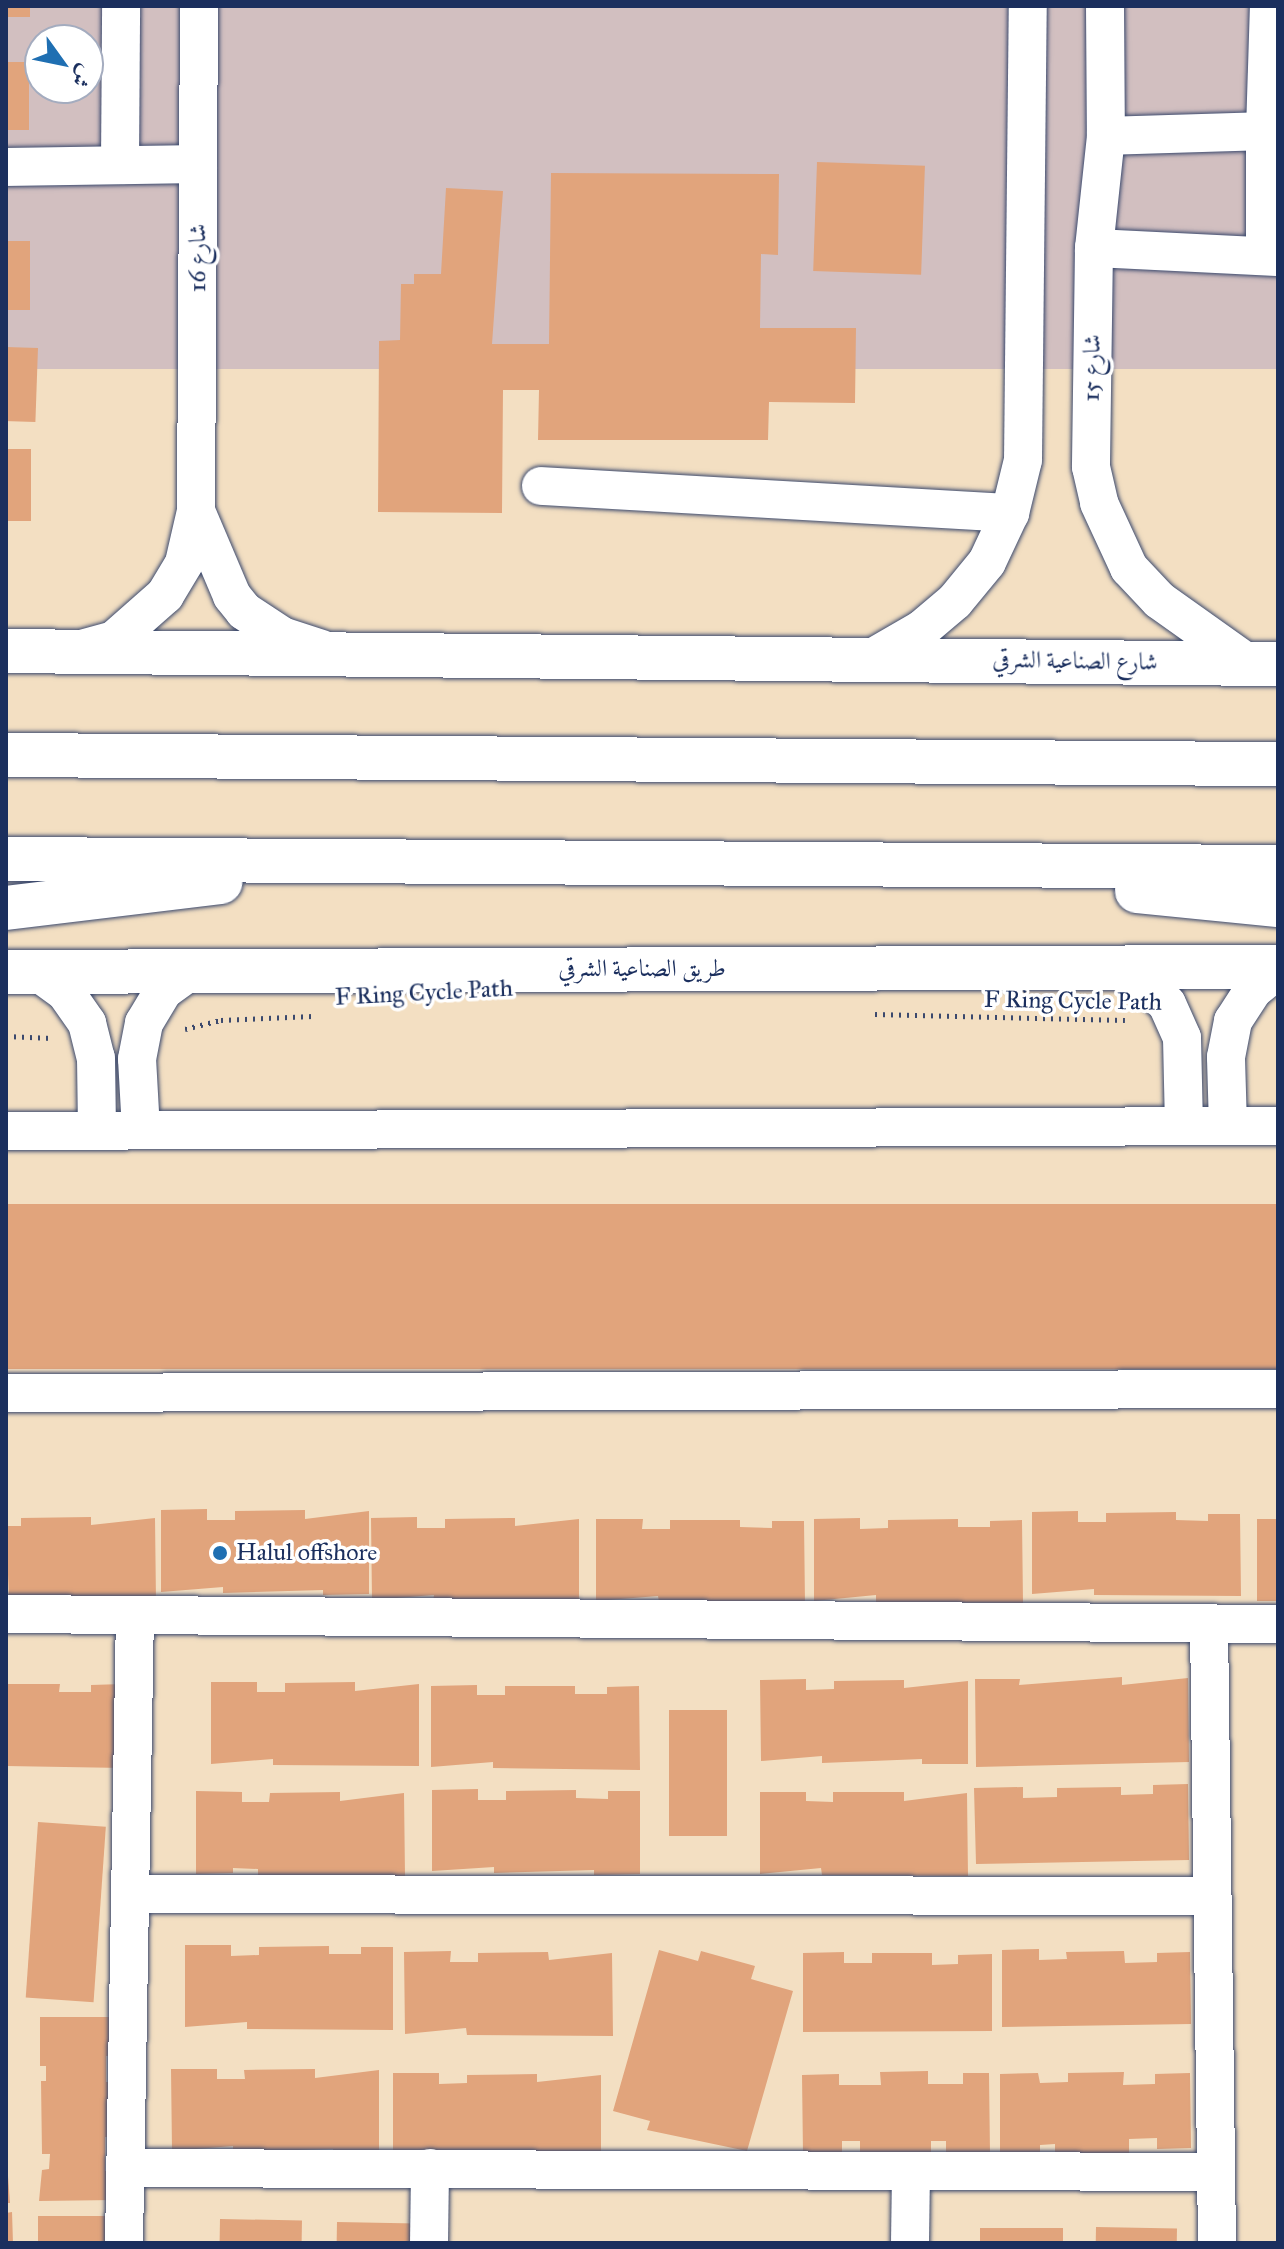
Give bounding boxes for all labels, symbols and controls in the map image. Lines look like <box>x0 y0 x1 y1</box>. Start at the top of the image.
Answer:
north arrow <box>24 24 104 104</box>
text: ش <box>66 60 100 93</box>
street label: شارع 16 <box>184 224 212 292</box>
street label: شارع 15 <box>1077 334 1107 402</box>
street label: شارع الصناعية الشرقي <box>992 645 1158 677</box>
street label: طريق الصناعية الشرقي <box>558 955 726 983</box>
street label: F Ring Cycle Path <box>334 974 514 1012</box>
street label: F Ring Cycle Path <box>984 985 1162 1017</box>
place label: Halul offshore <box>236 1539 377 1567</box>
marker: Halul offshore <box>211 1544 229 1562</box>

